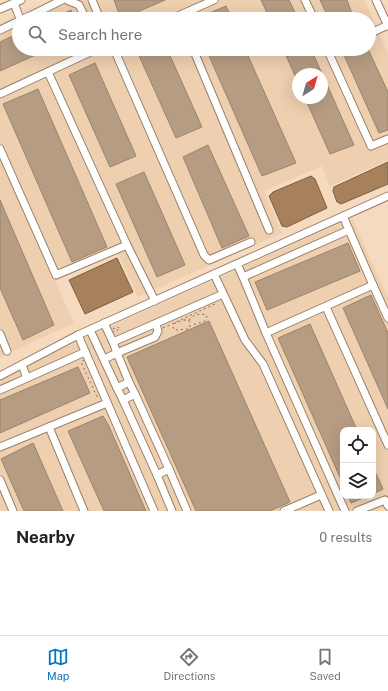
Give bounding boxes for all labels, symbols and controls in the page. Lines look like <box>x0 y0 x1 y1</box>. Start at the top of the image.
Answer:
search box <box>12 12 376 56</box>
icon: search <box>26 23 48 45</box>
text: Search here <box>58 26 142 43</box>
north arrow <box>292 68 328 104</box>
map controls <box>340 427 376 499</box>
button: locate <box>340 427 376 463</box>
button: layers <box>340 463 376 499</box>
text: Nearby <box>16 527 75 547</box>
text: 0 results <box>319 530 372 545</box>
tab: Map <box>47 646 69 682</box>
tab: Directions <box>164 646 215 682</box>
tab: Saved <box>309 646 341 682</box>

